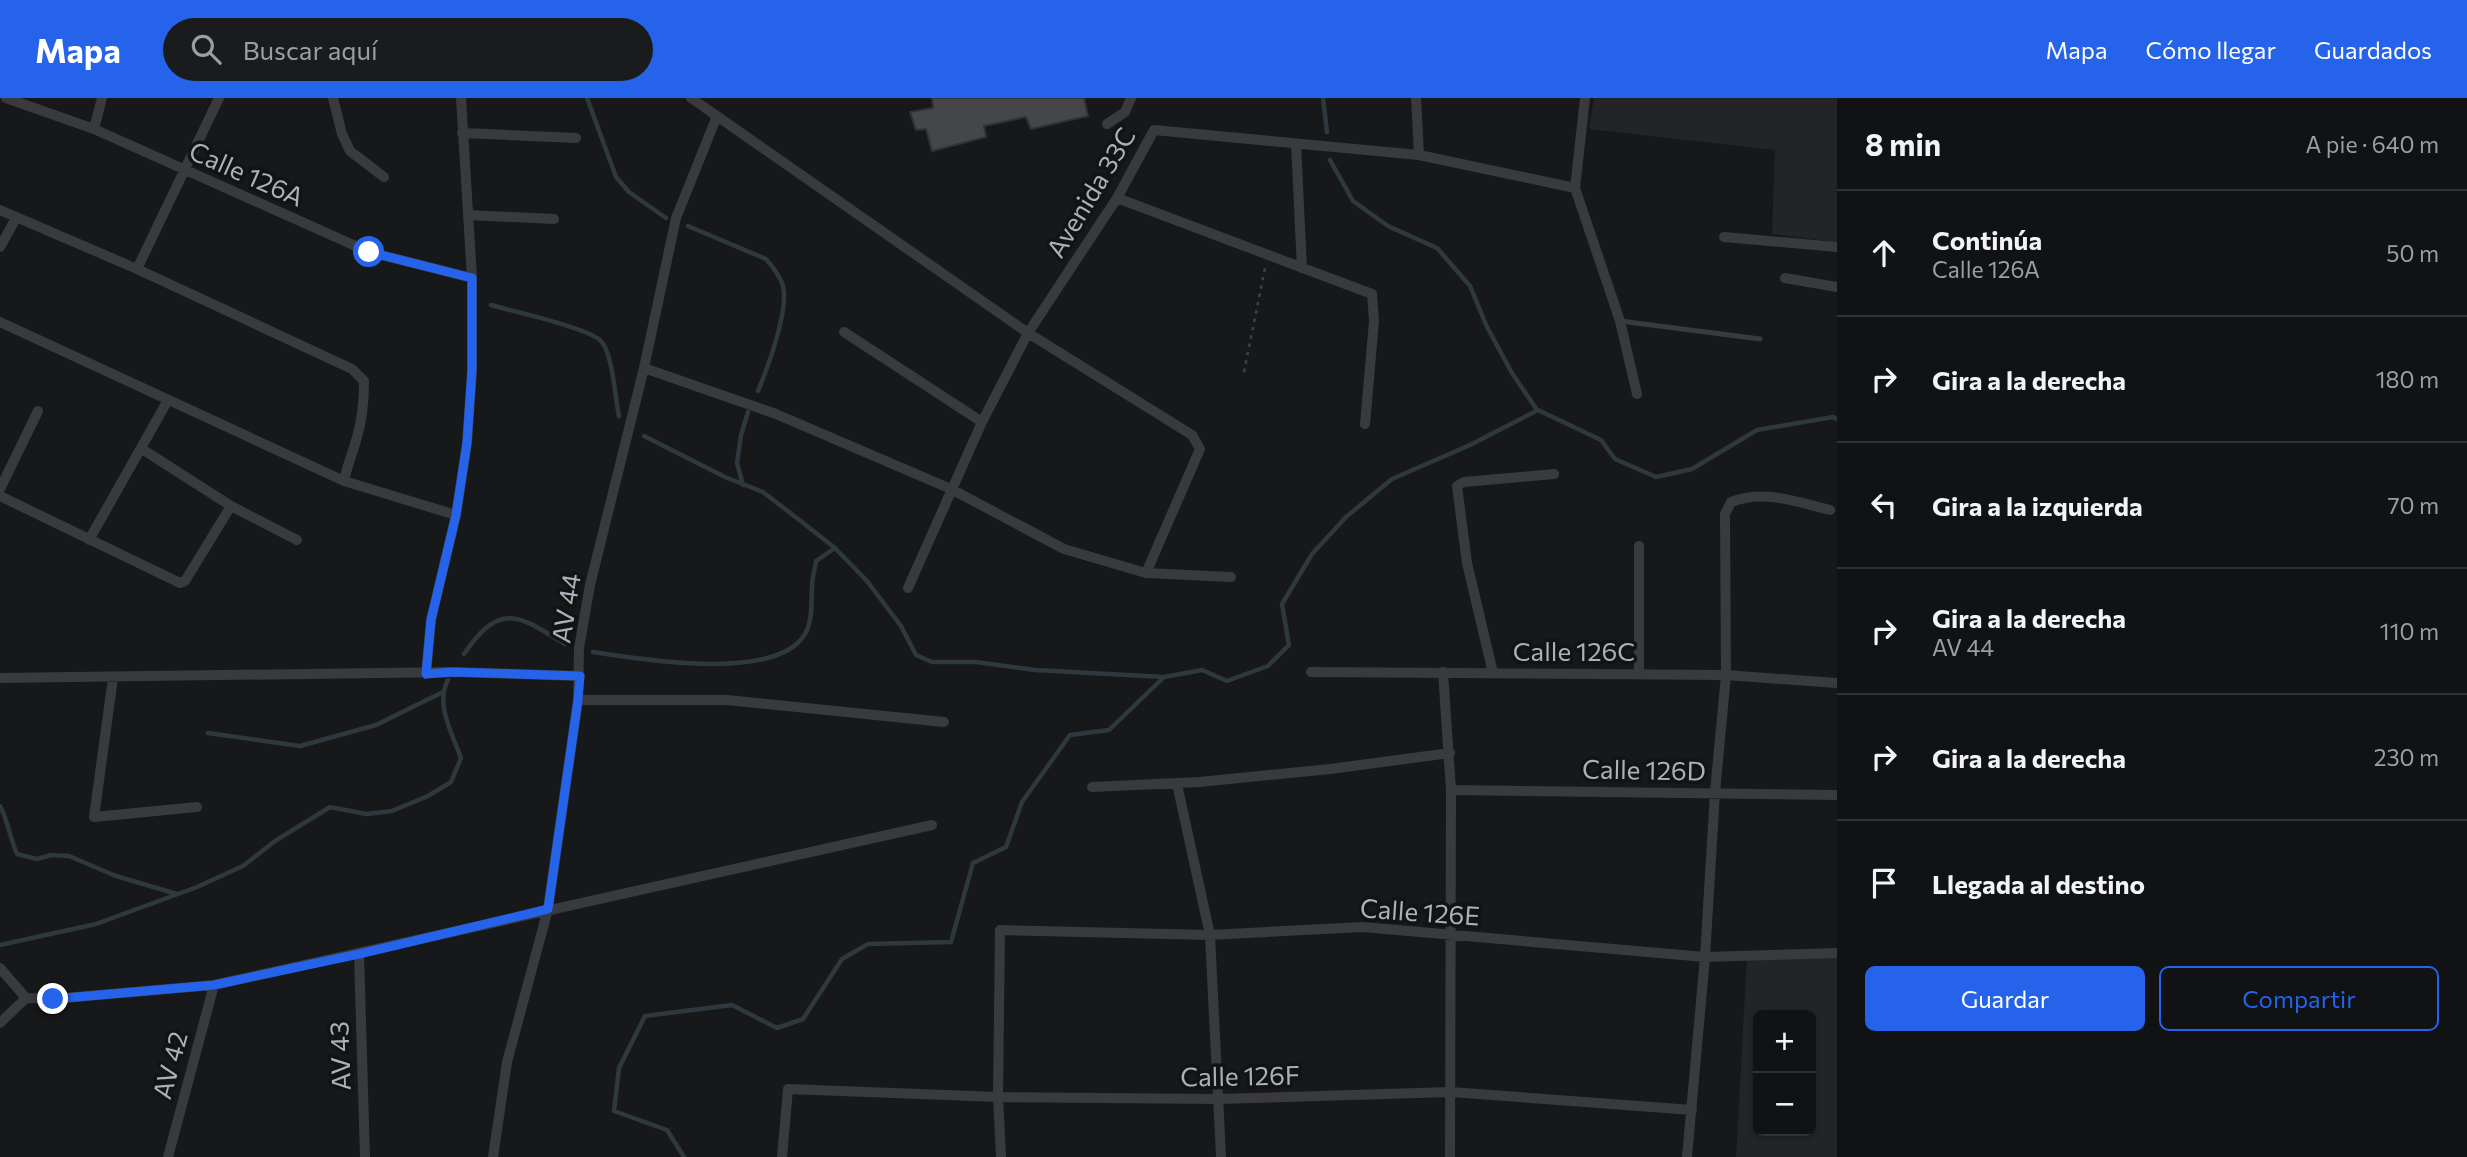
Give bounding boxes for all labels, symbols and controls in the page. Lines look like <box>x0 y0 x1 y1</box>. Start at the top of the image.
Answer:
search box <box>163 18 653 81</box>
text: Mapa <box>35 29 121 70</box>
icon: search <box>187 30 225 68</box>
text: Buscar aquí <box>243 34 378 65</box>
text: Mapa <box>2045 35 2108 64</box>
text: Cómo llegar <box>2146 35 2276 64</box>
text: Guardados <box>2314 35 2432 64</box>
street label: Avenida 33C <box>1039 121 1141 263</box>
text: 8 min <box>1865 125 1941 162</box>
text: A pie · 640 m <box>2306 130 2439 158</box>
street label: Calle 126A <box>185 134 309 212</box>
text: Continúa <box>1932 224 2042 255</box>
icon: ahead <box>1865 234 1903 272</box>
route start <box>353 236 384 267</box>
text: 50 m <box>2386 239 2439 267</box>
text: Calle 126A <box>1932 255 2040 283</box>
icon: right <box>1865 360 1903 398</box>
text: Gira a la derecha <box>1932 364 2126 395</box>
text: 180 m <box>2376 365 2439 393</box>
icon: left <box>1865 486 1903 524</box>
text: Gira a la izquierda <box>1932 490 2143 521</box>
text: 70 m <box>2387 491 2439 519</box>
street label: AV 44 <box>544 571 586 645</box>
text: Gira a la derecha <box>1932 602 2126 633</box>
icon: right <box>1865 612 1903 650</box>
text: 110 m <box>2380 617 2439 645</box>
text: AV 44 <box>1932 633 1994 661</box>
street label: Calle 126C <box>1513 635 1635 666</box>
icon: right <box>1865 738 1903 776</box>
text: Gira a la derecha <box>1932 742 2126 773</box>
text: 230 m <box>2374 743 2439 771</box>
street label: Calle 126D <box>1582 752 1706 786</box>
icon: arrive <box>1865 864 1903 902</box>
text: Llegada al destino <box>1932 868 2145 899</box>
street label: Calle 126E <box>1359 891 1481 931</box>
button: Guardar <box>1865 966 2145 1031</box>
button: Compartir <box>2159 966 2439 1031</box>
route end <box>37 983 68 1014</box>
map controls <box>1753 1010 1816 1136</box>
button: + <box>1753 1010 1816 1073</box>
street label: AV 43 <box>322 1021 356 1091</box>
street label: AV 42 <box>145 1028 193 1102</box>
street label: Calle 126F <box>1180 1058 1300 1092</box>
button: − <box>1753 1073 1816 1136</box>

